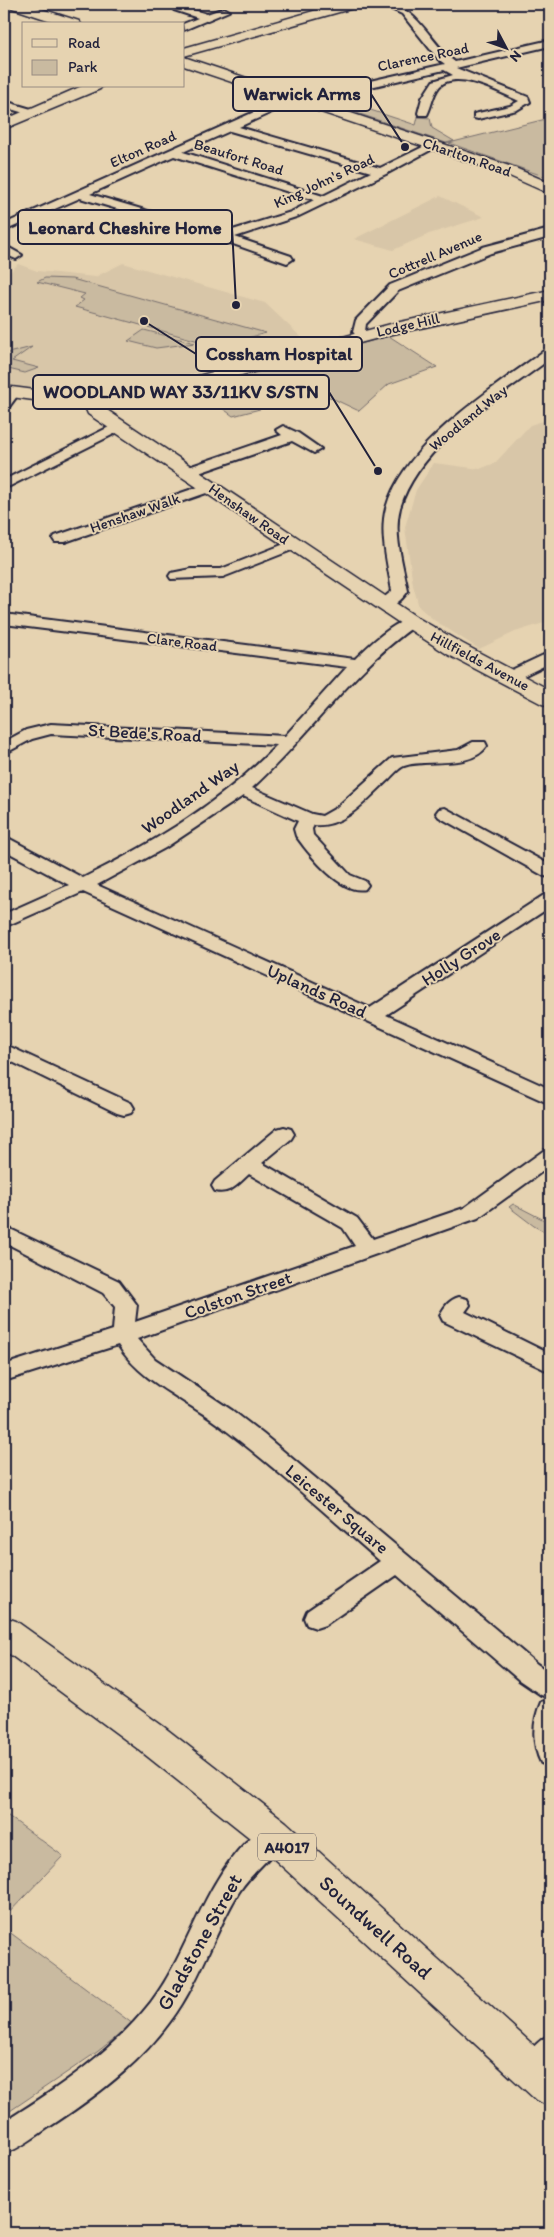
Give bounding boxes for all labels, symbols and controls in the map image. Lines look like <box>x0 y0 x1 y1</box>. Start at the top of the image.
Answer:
legend <box>22 22 185 88</box>
north arrow <box>482 22 532 72</box>
text: Road <box>68 34 101 52</box>
street label: Clarence Road <box>376 39 470 75</box>
text: N <box>506 47 525 65</box>
text: Park <box>68 58 98 76</box>
callout: Warwick Arms <box>233 77 371 111</box>
text: Warwick Arms <box>243 82 361 105</box>
street label: Elton Road <box>107 126 179 172</box>
street label: Charlton Road <box>420 133 514 181</box>
street label: Beaufort Road <box>192 135 287 179</box>
street label: King John's Road <box>271 150 377 212</box>
callout: Leonard Cheshire Home <box>18 210 232 244</box>
text: Leonard Cheshire Home <box>28 216 222 239</box>
street label: Cottrell Avenue <box>385 227 485 283</box>
street label: Lodge Hill <box>375 309 442 341</box>
callout: Cossham Hospital <box>196 337 362 371</box>
text: Cossham Hospital <box>206 342 353 365</box>
callout: WOODLAND WAY 33/11KV S/STN <box>33 375 329 409</box>
text: WOODLAND WAY 33/11KV S/STN <box>43 380 319 403</box>
street label: Woodland Way <box>425 381 511 455</box>
street label: Henshaw Road <box>205 480 293 548</box>
street label: Henshaw Walk <box>88 489 183 537</box>
street label: Hillfields Avenue <box>427 627 533 695</box>
street label: Clare Road <box>146 629 218 655</box>
street label: St Bede's Road <box>88 719 203 747</box>
street label: Woodland Way <box>137 755 244 839</box>
street label: Holly Grove <box>417 923 505 991</box>
street label: Uplands Road <box>264 959 371 1023</box>
street label: Colston Street <box>181 1266 295 1324</box>
street label: Leicester Square <box>281 1459 393 1559</box>
road number: A4017 <box>258 1834 316 1860</box>
street label: Gladstone Street <box>151 1869 247 2015</box>
street label: Soundwell Road <box>314 1870 438 1985</box>

